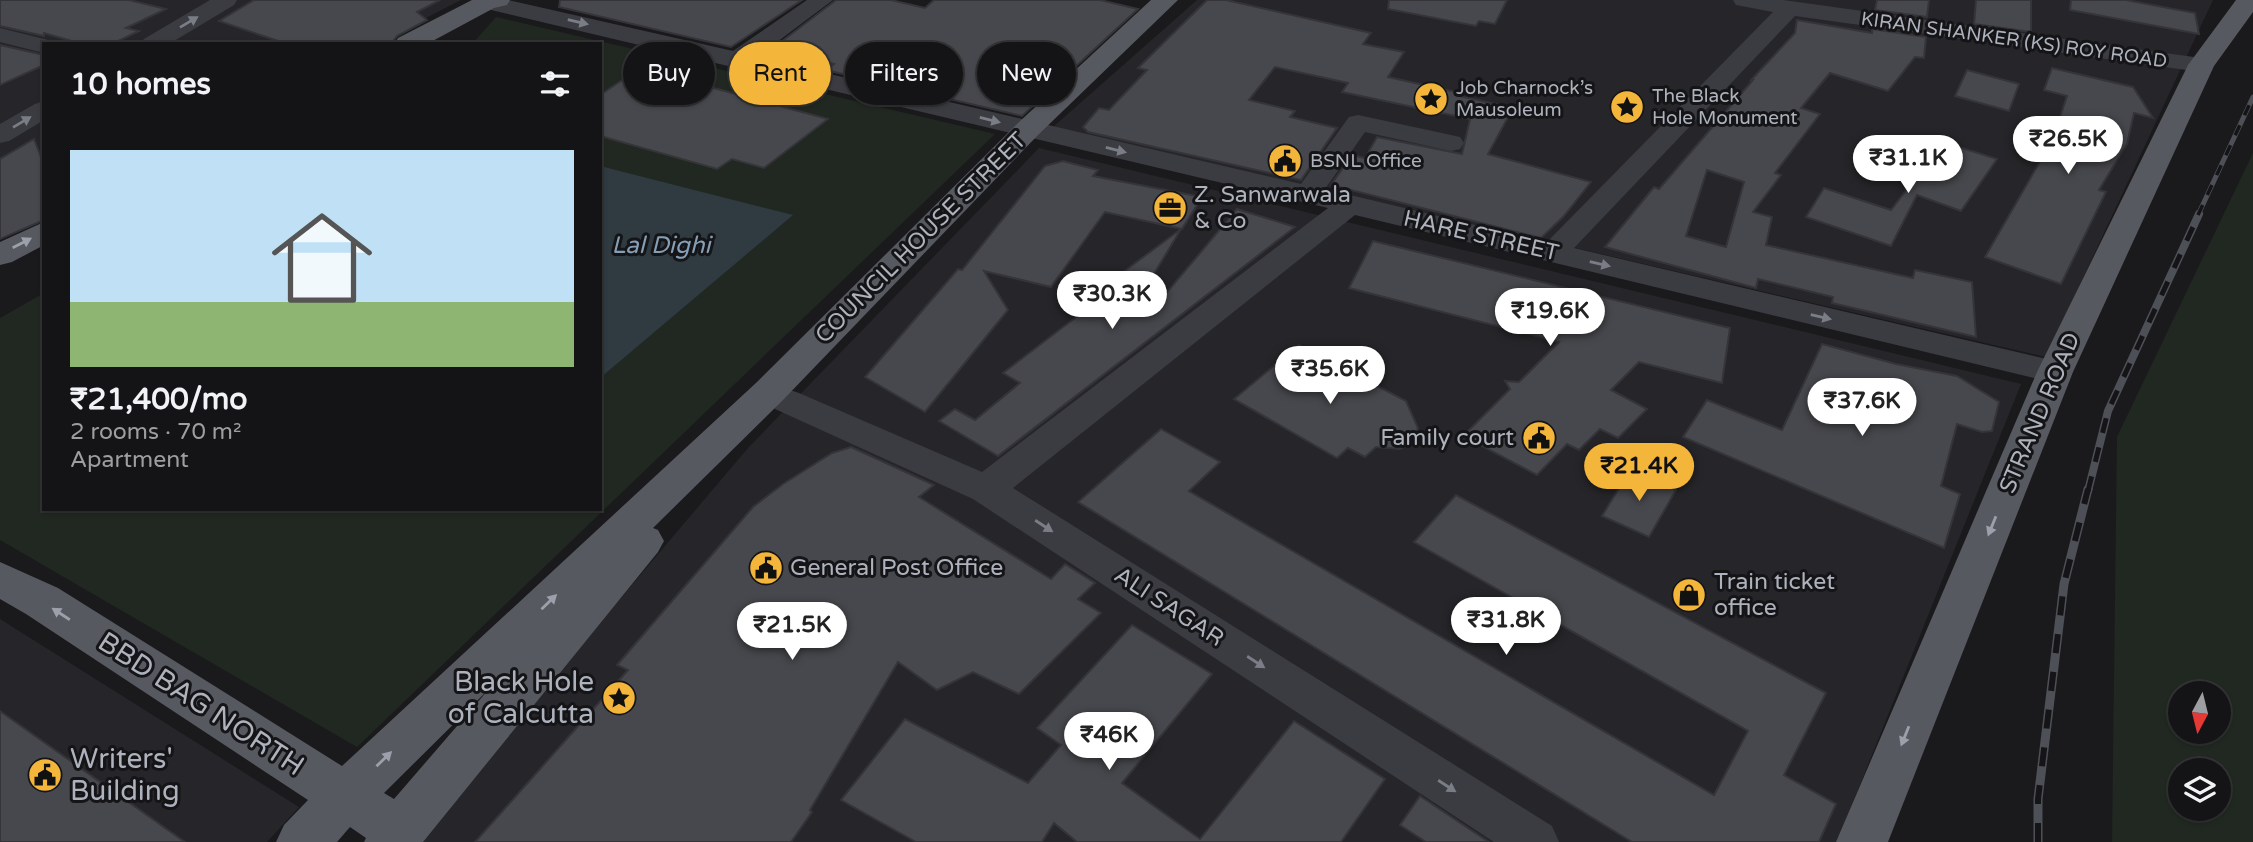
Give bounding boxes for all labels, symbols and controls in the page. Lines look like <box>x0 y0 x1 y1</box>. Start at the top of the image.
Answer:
street label: KIRAN SHANKER (KS) ROY ROAD <box>1860 8 2168 72</box>
one-way arrow <box>180 16 199 28</box>
one-way arrow <box>567 17 589 28</box>
chip: Buy <box>623 42 715 105</box>
chip: Rent <box>729 42 831 105</box>
chip: Filters <box>845 42 963 105</box>
chip: New <box>977 42 1076 105</box>
icon: filters <box>536 65 574 103</box>
text: 10 homes <box>70 66 211 103</box>
place label: Job Charnock’s Mausoleum <box>1456 77 1593 121</box>
place icon: Job Charnock’s Mausoleum <box>1412 80 1450 118</box>
place label: The Black Hole Monument <box>1652 85 1798 129</box>
place icon: The Black Hole Monument <box>1608 88 1646 126</box>
one-way arrow <box>979 114 1001 125</box>
one-way arrow <box>12 116 31 128</box>
pin: ₹26.5K <box>2011 116 2125 176</box>
text: ₹26.5K <box>2029 125 2107 153</box>
street label: COUNCIL HOUSE STREET <box>810 127 1032 349</box>
pin: ₹31.1K <box>1851 136 1965 195</box>
public building icon: BSNL Office <box>1266 142 1304 180</box>
text: ₹31.1K <box>1869 144 1947 172</box>
one-way arrow <box>1105 145 1127 156</box>
place label: BSNL Office <box>1310 150 1422 172</box>
place label: Z. Sanwarwala & Co <box>1194 181 1351 235</box>
office icon: Z. Sanwarwala & Co <box>1151 189 1189 227</box>
icon: home <box>259 195 385 321</box>
street label: HARE STREET <box>1401 205 1561 267</box>
water label: Lal Dighi <box>611 231 714 260</box>
one-way arrow <box>12 238 32 249</box>
one-way arrow <box>1589 259 1611 270</box>
pin: ₹30.3K <box>1055 272 1169 331</box>
text: ₹30.3K <box>1073 280 1151 308</box>
pin: ₹19.6K <box>1493 288 1607 348</box>
text: ₹19.6K <box>1511 297 1589 325</box>
one-way arrow <box>1810 312 1832 323</box>
street label: STRAND ROAD <box>1994 328 2086 498</box>
pin: ₹35.6K <box>1273 346 1387 406</box>
text: ₹35.6K <box>1291 355 1369 383</box>
pin: ₹37.6K <box>1805 378 1919 438</box>
text: ₹21,400/mo <box>70 381 248 418</box>
text: ₹37.6K <box>1823 387 1901 415</box>
text: 2 rooms · 70 m² <box>70 418 241 446</box>
public building icon: Family court <box>1520 419 1558 457</box>
place label: Family court <box>1380 424 1514 452</box>
pin: ₹21.4K <box>1582 444 1696 503</box>
text: Apartment <box>70 446 189 474</box>
text: ₹21.4K <box>1600 452 1678 480</box>
one-way arrow <box>1986 515 1997 536</box>
one-way arrow <box>1034 520 1053 533</box>
public building icon: General Post Office <box>747 549 785 587</box>
place label: General Post Office <box>790 554 1003 582</box>
street label: ALI SAGAR <box>1109 561 1229 653</box>
place label: Train ticket office <box>1714 568 1835 622</box>
shop icon: Train ticket office <box>1670 576 1708 614</box>
one-way arrow <box>540 594 557 610</box>
pin: ₹31.8K <box>1449 598 1563 657</box>
pin: ₹21.5K <box>735 602 849 662</box>
text: ₹31.8K <box>1467 606 1545 634</box>
one-way arrow <box>51 607 71 620</box>
text: ₹21.5K <box>753 611 831 639</box>
street label: BBD BAG NORTH <box>92 625 310 783</box>
one-way arrow <box>1246 656 1265 669</box>
place label: Black Hole of Calcutta <box>448 665 594 731</box>
place icon: Black Hole of Calcutta <box>600 679 638 717</box>
north arrow <box>2168 681 2231 744</box>
map controls <box>2168 681 2231 821</box>
pin: ₹46K <box>1068 712 1150 772</box>
text: ₹46K <box>1080 721 1138 749</box>
one-way arrow <box>1899 726 1911 746</box>
place label: Writers' Building <box>70 742 180 808</box>
one-way arrow <box>376 751 393 768</box>
public building icon: Writers' Building <box>26 756 64 794</box>
button: layers <box>2168 758 2231 821</box>
one-way arrow <box>1437 779 1457 792</box>

